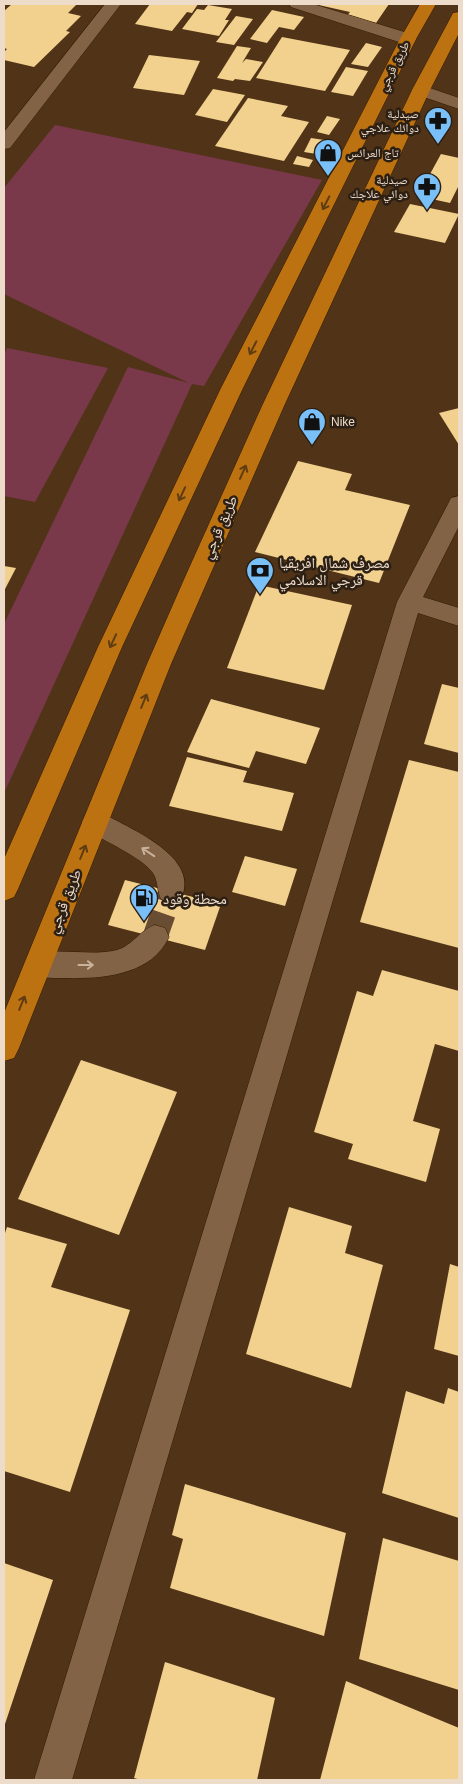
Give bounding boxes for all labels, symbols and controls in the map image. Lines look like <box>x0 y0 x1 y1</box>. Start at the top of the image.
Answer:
street label: طريق قرجي <box>376 39 415 94</box>
pharmacy icon: صيدلية دوائك علاجي <box>423 106 453 145</box>
place label: صيدلية دوائك علاجي <box>361 107 419 138</box>
shop icon: تاج العرائس <box>313 138 343 177</box>
place label: تاج العرائس <box>347 146 399 160</box>
pharmacy icon: صيدلية دوائي علاجك <box>412 172 442 211</box>
place label: صيدلية دوائي علاجك <box>350 173 408 204</box>
one-way arrow <box>321 195 330 210</box>
one-way arrow <box>248 340 257 355</box>
shop icon: Nike <box>297 407 327 446</box>
place label: Nike <box>331 415 355 429</box>
one-way arrow <box>239 465 249 480</box>
one-way arrow <box>177 486 186 501</box>
street label: طريق قرجي <box>198 493 244 563</box>
place label: مصرف شمال افريقيا قرجي الاسلامي <box>279 554 390 591</box>
bank icon: مصرف شمال افريقيا قرجي الاسلامي <box>245 556 275 595</box>
one-way arrow <box>108 633 117 648</box>
one-way arrow <box>140 694 149 709</box>
one-way arrow <box>79 845 89 860</box>
one-way arrow <box>141 847 155 857</box>
street label: طريق قرجي <box>44 867 88 937</box>
fuel station icon: محطة وقود <box>129 883 159 922</box>
place label: محطة وقود <box>163 890 227 908</box>
one-way arrow <box>78 960 94 970</box>
one-way arrow <box>19 995 28 1010</box>

